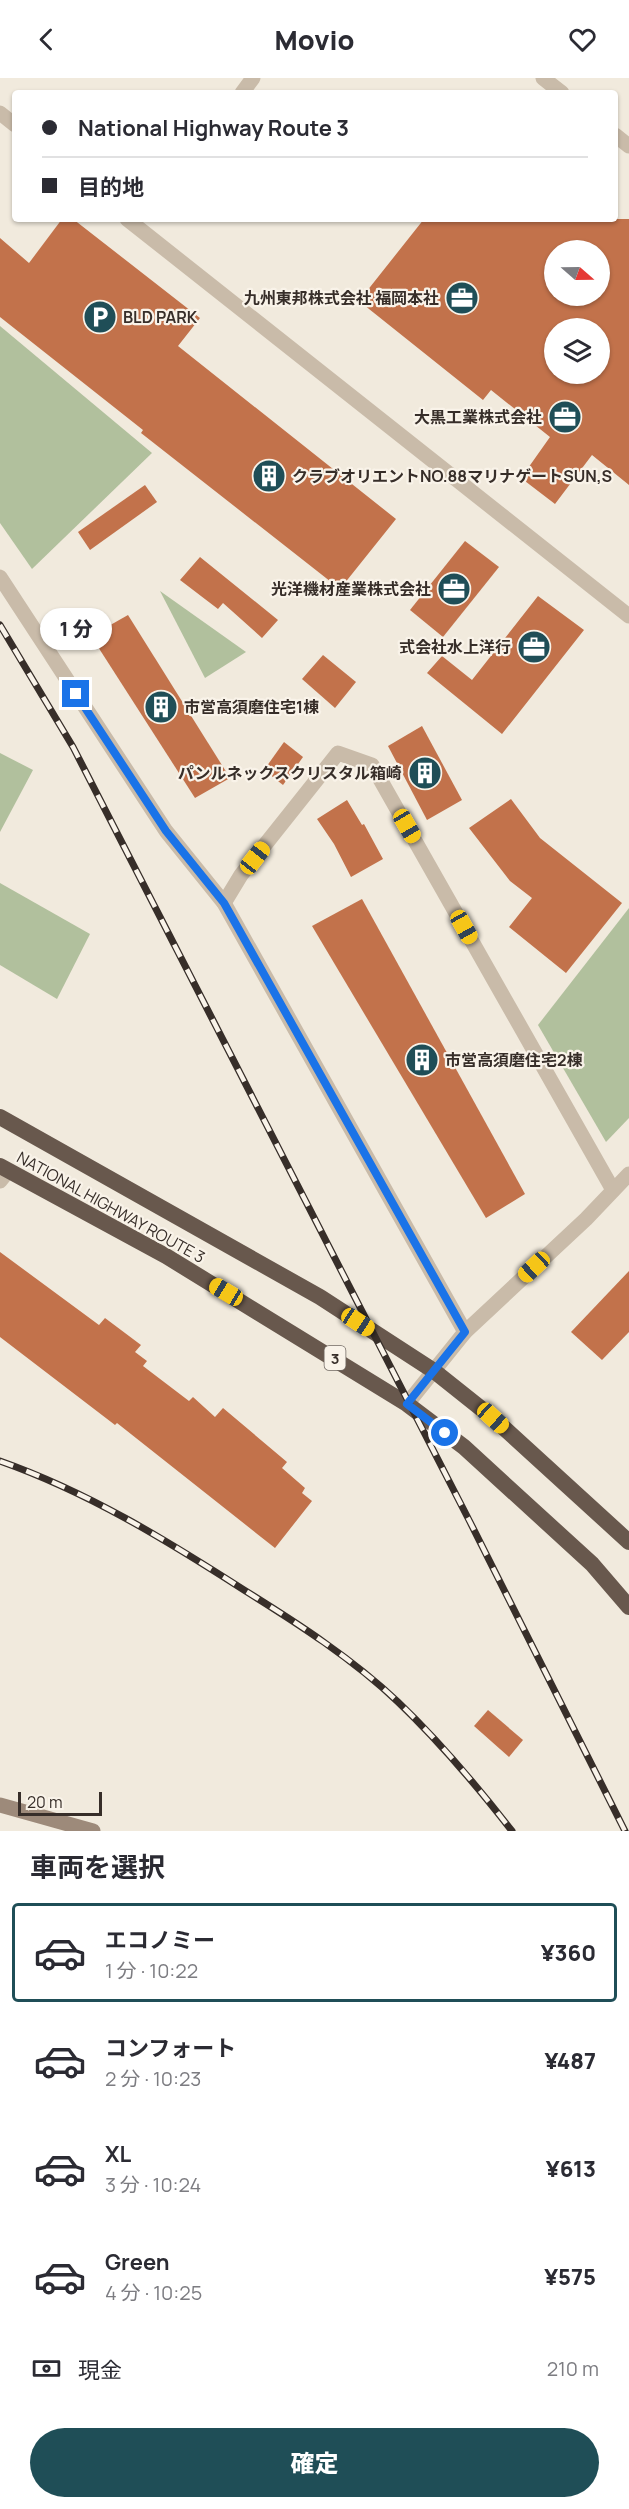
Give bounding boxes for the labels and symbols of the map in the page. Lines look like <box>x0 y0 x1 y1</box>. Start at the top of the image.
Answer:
north arrow <box>544 240 610 306</box>
office icon: 九州東邦株式会社 福岡本社 <box>444 280 480 316</box>
place label: 九州東邦株式会社 福岡本社 <box>244 287 439 309</box>
parking icon: BLD PARK <box>82 299 118 335</box>
place label: BLD PARK <box>123 306 198 328</box>
office icon: 大黒工業株式会社 <box>547 399 583 435</box>
place label: 大黒工業株式会社 <box>414 406 542 428</box>
building icon: クラブオリエントNO.88マリナゲートSUN,S <box>251 458 287 494</box>
place label: クラブオリエントNO.88マリナゲートSUN,S <box>292 465 612 487</box>
office icon: 光洋機材産業株式会社 <box>436 571 472 607</box>
place label: 光洋機材産業株式会社 <box>271 578 431 600</box>
callout: 1 分 <box>40 607 112 649</box>
office icon: 式会社水上洋行 <box>516 629 552 665</box>
place label: 式会社水上洋行 <box>399 636 511 658</box>
route end <box>62 680 89 707</box>
building icon: 市営高須磨住宅1棟 <box>143 689 179 725</box>
place label: 市営高須磨住宅1棟 <box>184 696 319 718</box>
building icon: パンルネックスクリスタル箱崎 <box>407 755 443 791</box>
place label: パンルネックスクリスタル箱崎 <box>178 762 402 784</box>
car <box>390 806 424 846</box>
car <box>237 838 273 878</box>
car <box>447 907 481 947</box>
building icon: 市営高須磨住宅2棟 <box>404 1042 440 1078</box>
place label: 市営高須磨住宅2棟 <box>445 1049 583 1071</box>
street label: NATIONAL HIGHWAY ROUTE 3 <box>13 1146 209 1268</box>
car <box>515 1248 553 1286</box>
car <box>206 1275 246 1309</box>
car <box>338 1305 378 1339</box>
road number: 3 <box>324 1346 346 1370</box>
car <box>474 1399 512 1437</box>
route start <box>431 1419 458 1446</box>
scale bar <box>18 1789 102 1816</box>

